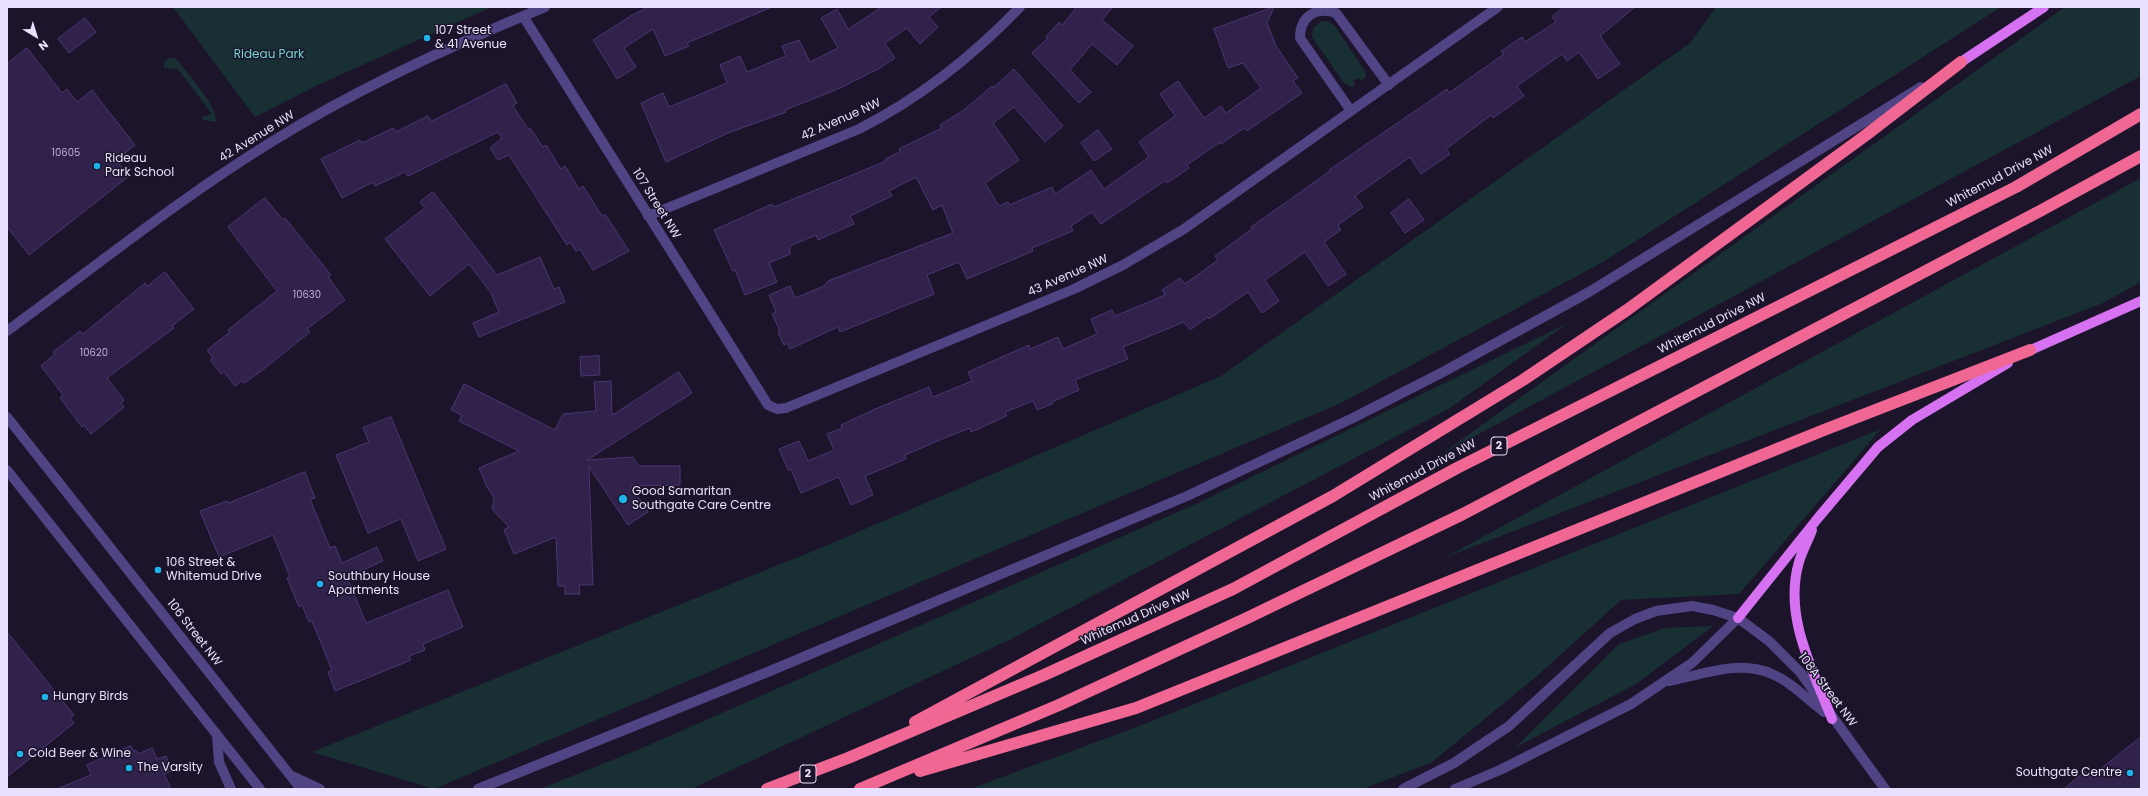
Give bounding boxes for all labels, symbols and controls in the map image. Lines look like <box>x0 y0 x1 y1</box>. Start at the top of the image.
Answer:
north arrow <box>16 16 56 56</box>
place label: 107 Street & 41 Avenue <box>435 24 507 52</box>
marker: 107 Street & 41 Avenue <box>422 33 432 43</box>
text: N <box>35 37 52 54</box>
park label: Rideau Park <box>234 48 304 62</box>
street label: 42 Avenue NW <box>799 96 883 144</box>
street label: 42 Avenue NW <box>217 108 297 166</box>
street label: Whitemud Drive NW <box>1944 143 2056 211</box>
house number: 10605 <box>52 147 80 159</box>
place label: Rideau Park School <box>105 152 174 180</box>
marker: Rideau Park School <box>92 161 102 171</box>
street label: 107 Street NW <box>629 166 683 242</box>
street label: 43 Avenue NW <box>1026 252 1110 300</box>
house number: 10630 <box>293 289 321 301</box>
street label: Whitemud Drive NW <box>1656 291 1768 357</box>
house number: 10620 <box>80 347 108 359</box>
street label: Whitemud Drive NW <box>1367 437 1479 505</box>
road number: 2 <box>1491 437 1507 455</box>
place label: Good Samaritan Southgate Care Centre <box>632 485 771 513</box>
marker: Good Samaritan Southgate Care Centre <box>617 493 629 505</box>
place label: 106 Street & Whitemud Drive <box>166 556 262 584</box>
marker: 106 Street & Whitemud Drive <box>153 565 163 575</box>
place label: Southbury House Apartments <box>328 570 430 598</box>
marker: Southbury House Apartments <box>315 579 325 589</box>
street label: Whitemud Drive NW <box>1079 587 1193 649</box>
street label: 106 Street NW <box>163 597 225 669</box>
street label: 108A Street NW <box>1795 650 1859 730</box>
place label: Hungry Birds <box>53 690 128 704</box>
marker: Hungry Birds <box>40 692 50 702</box>
place label: Cold Beer & Wine <box>28 747 131 761</box>
marker: Cold Beer & Wine <box>15 749 25 759</box>
place label: The Varsity <box>137 761 203 775</box>
marker: The Varsity <box>124 763 134 773</box>
road number: 2 <box>800 765 816 783</box>
place label: Southgate Centre <box>2016 766 2122 780</box>
marker: Southgate Centre <box>2125 768 2135 778</box>

